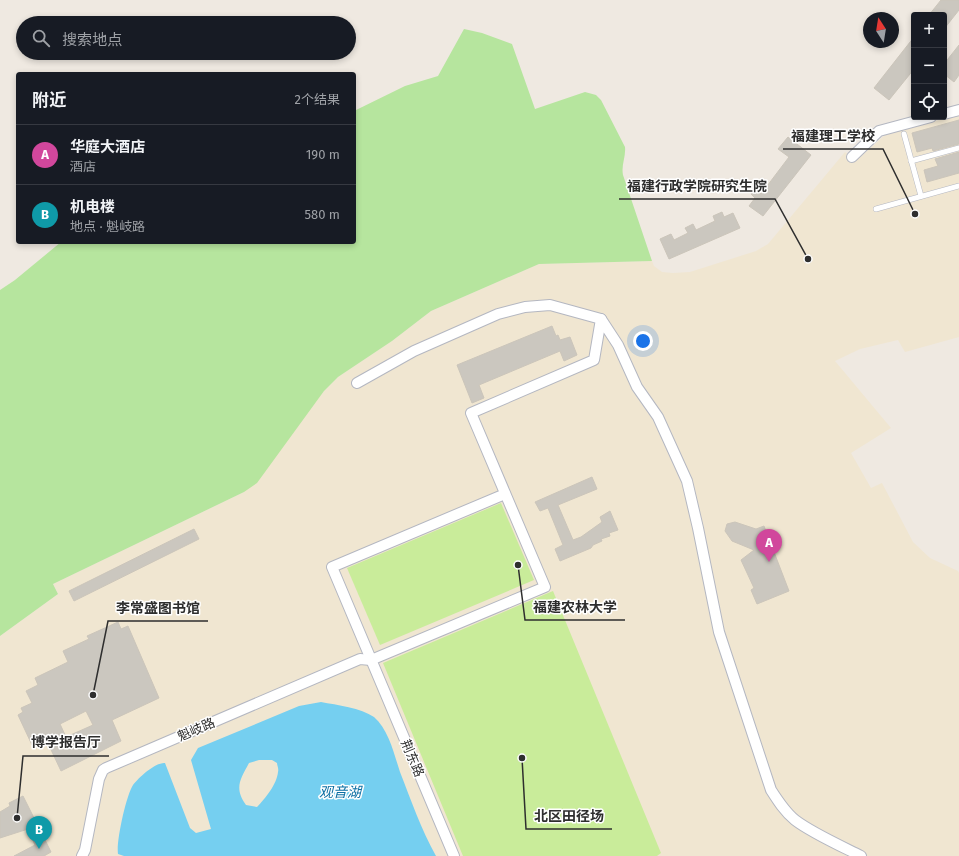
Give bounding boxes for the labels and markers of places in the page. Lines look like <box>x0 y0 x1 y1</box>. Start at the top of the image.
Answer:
callout: 福建理工学校 <box>783 123 883 149</box>
callout: 福建行政学院研究生院 <box>619 173 775 199</box>
pin: A <box>756 529 782 562</box>
callout: 福建农林大学 <box>525 594 625 620</box>
callout: 李常盛图书馆 <box>108 595 208 621</box>
callout: 博学报告厅 <box>23 730 109 756</box>
callout: 北区田径场 <box>526 803 612 829</box>
pin: B <box>26 816 52 849</box>

